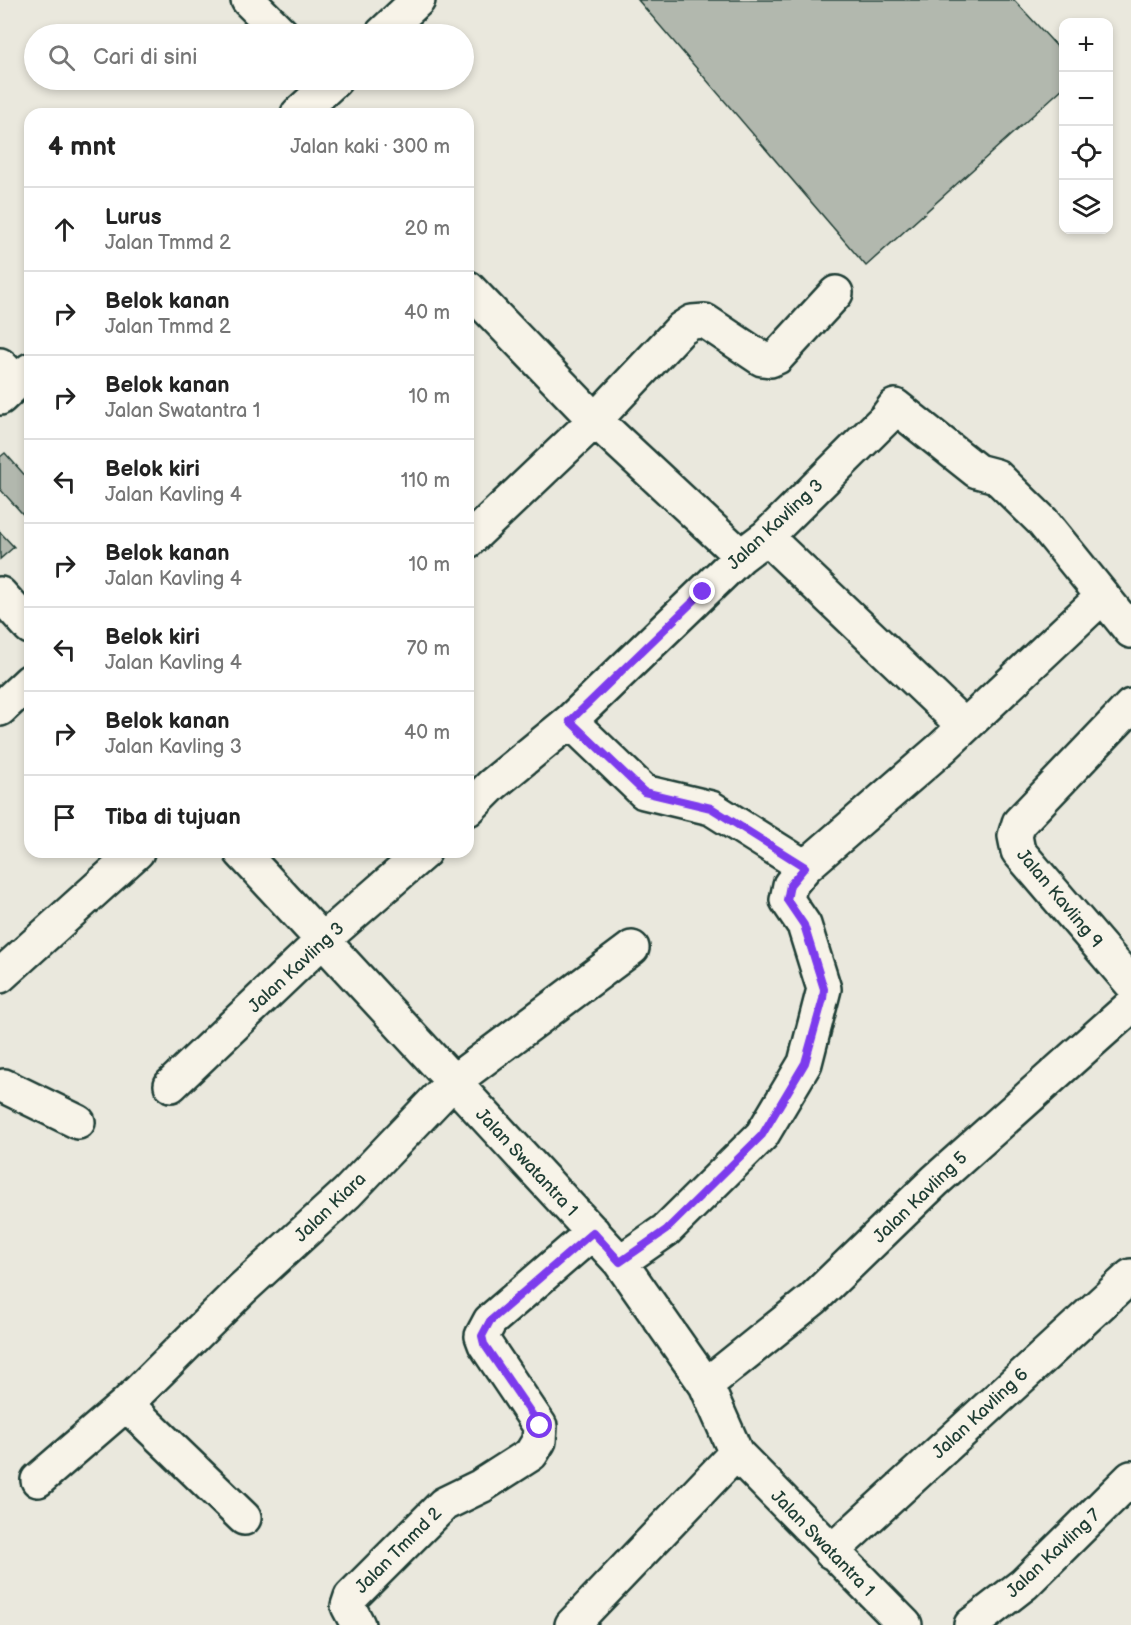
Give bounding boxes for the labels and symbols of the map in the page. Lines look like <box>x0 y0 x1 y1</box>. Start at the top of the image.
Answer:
street label: Jalan Kavling 3 <box>723 475 828 574</box>
route end <box>689 578 715 604</box>
street label: Jalan Kavling 9 <box>1012 845 1107 952</box>
street label: Jalan Kavling 3 <box>244 918 349 1017</box>
street label: Jalan Swatantra 1 <box>471 1104 582 1221</box>
street label: Jalan Kavling 5 <box>869 1147 972 1247</box>
street label: Jalan Kiara <box>290 1168 370 1246</box>
street label: Jalan Kavling 6 <box>928 1364 1033 1463</box>
route start <box>526 1412 552 1438</box>
street label: Jalan Swatantra 1 <box>766 1486 879 1601</box>
street label: Jalan Tmmd 2 <box>351 1503 446 1598</box>
street label: Jalan Kavling 7 <box>1002 1504 1105 1602</box>

